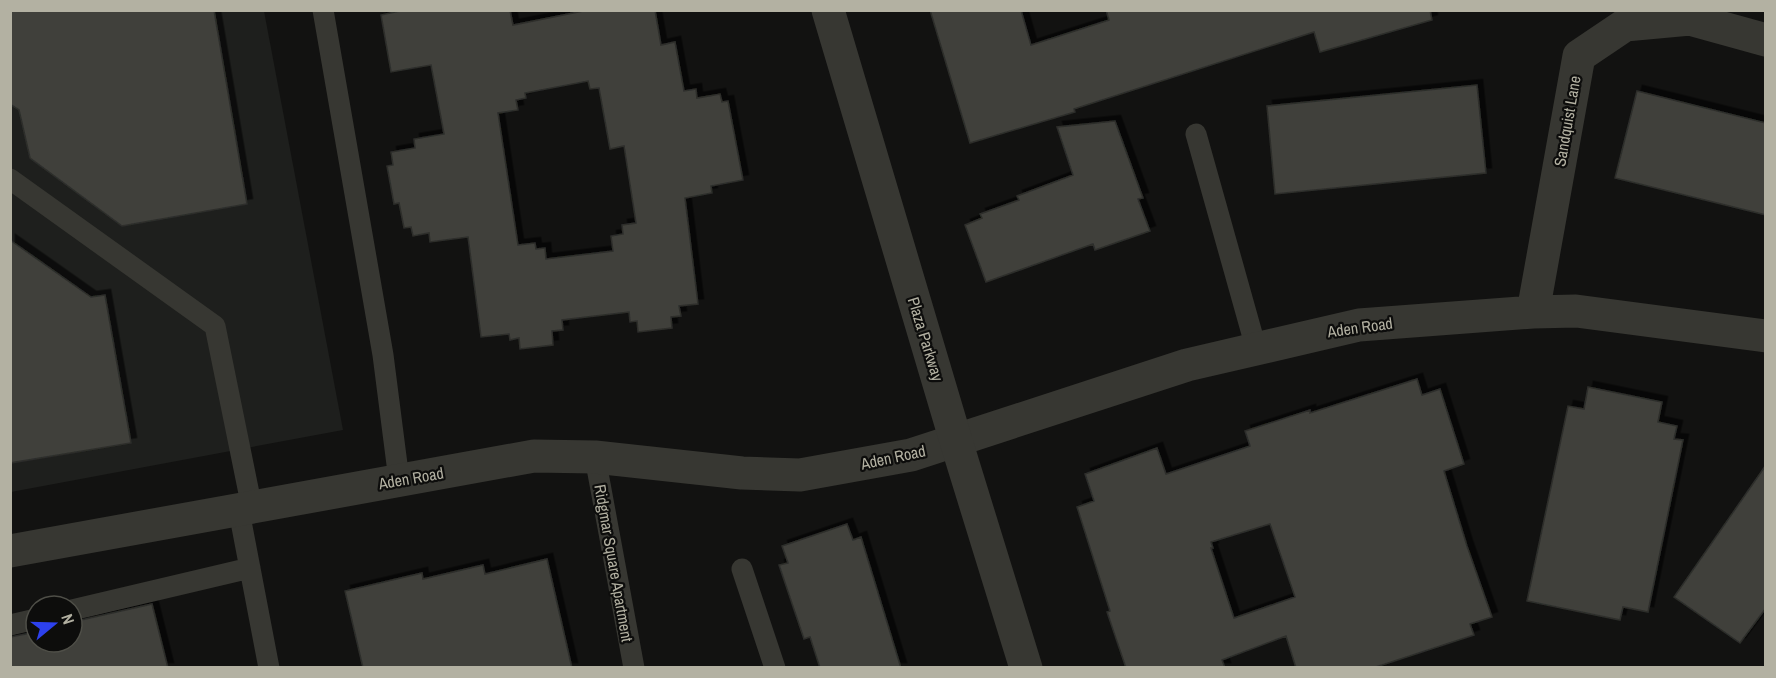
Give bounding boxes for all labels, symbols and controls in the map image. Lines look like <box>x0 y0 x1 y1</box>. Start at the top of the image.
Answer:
street label: Sandquist Lane <box>1548 74 1586 168</box>
street label: Plaza Parkway <box>903 294 949 384</box>
street label: Aden Road <box>1325 312 1394 343</box>
street label: Aden Road <box>858 439 927 475</box>
street label: Aden Road <box>376 461 445 495</box>
street label: Ridgmar Square Apartment <box>589 482 639 644</box>
north arrow <box>24 594 84 654</box>
text: N <box>56 611 80 627</box>

